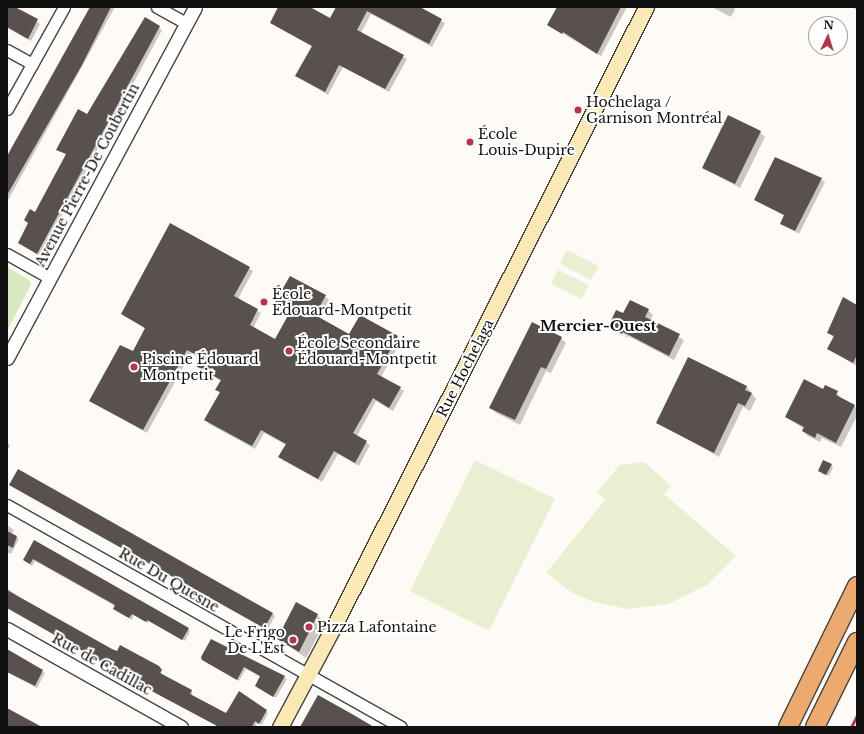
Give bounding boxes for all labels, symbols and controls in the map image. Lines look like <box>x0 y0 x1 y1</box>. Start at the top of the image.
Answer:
north arrow <box>808 16 848 56</box>
text: N <box>823 18 834 32</box>
street label: Avenue Pierre-De Coubertin <box>31 81 143 269</box>
place label: Hochelaga / Garnison Montréal <box>586 94 722 126</box>
marker: Hochelaga / Garnison Montréal <box>573 105 583 115</box>
place label: École Louis-Dupire <box>478 126 575 158</box>
marker: École Louis-Dupire <box>465 137 475 147</box>
place label: École Edouard-Montpetit <box>272 286 412 318</box>
marker: École Edouard-Montpetit <box>259 297 269 307</box>
street label: Rue Hochelaga <box>433 316 497 420</box>
district label: Mercier-Ouest <box>540 317 656 335</box>
place label: École Secondaire Édouard-Montpetit <box>297 335 437 368</box>
marker: École Secondaire Édouard-Montpetit <box>284 346 294 356</box>
place label: Piscine Édouard Montpetit <box>142 351 259 384</box>
marker: Piscine Édouard Montpetit <box>129 362 139 372</box>
street label: Rue Du Quesne <box>116 544 222 616</box>
place label: Pizza Lafontaine <box>317 619 437 635</box>
marker: Pizza Lafontaine <box>304 622 314 632</box>
place label: Le Frigo De L'Est <box>225 624 285 656</box>
street label: Rue de Cadillac <box>49 630 155 698</box>
marker: Le Frigo De L'Est <box>288 635 298 645</box>

